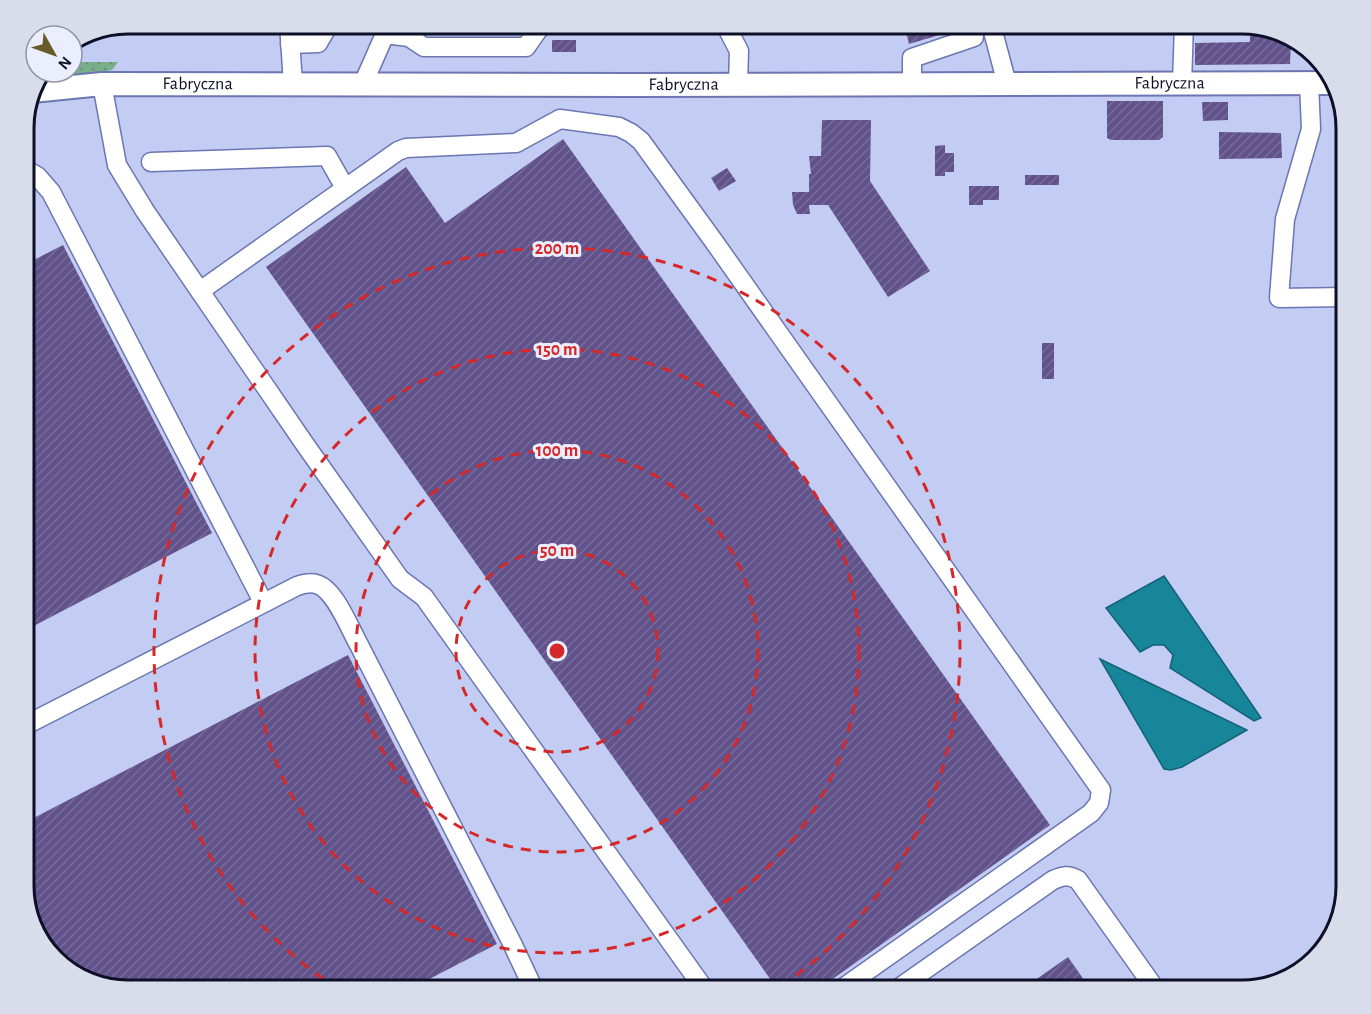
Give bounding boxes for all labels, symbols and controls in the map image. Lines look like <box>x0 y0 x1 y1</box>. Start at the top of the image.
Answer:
north arrow <box>24 24 84 84</box>
text: N <box>55 54 74 72</box>
street label: Fabryczna <box>1135 74 1205 93</box>
street label: Fabryczna <box>163 75 233 93</box>
street label: Fabryczna <box>649 76 719 94</box>
text: 200 m <box>535 240 579 258</box>
text: 150 m <box>537 341 577 359</box>
text: 100 m <box>536 442 578 460</box>
text: 50 m <box>540 542 574 560</box>
centre of rings <box>547 641 567 661</box>

